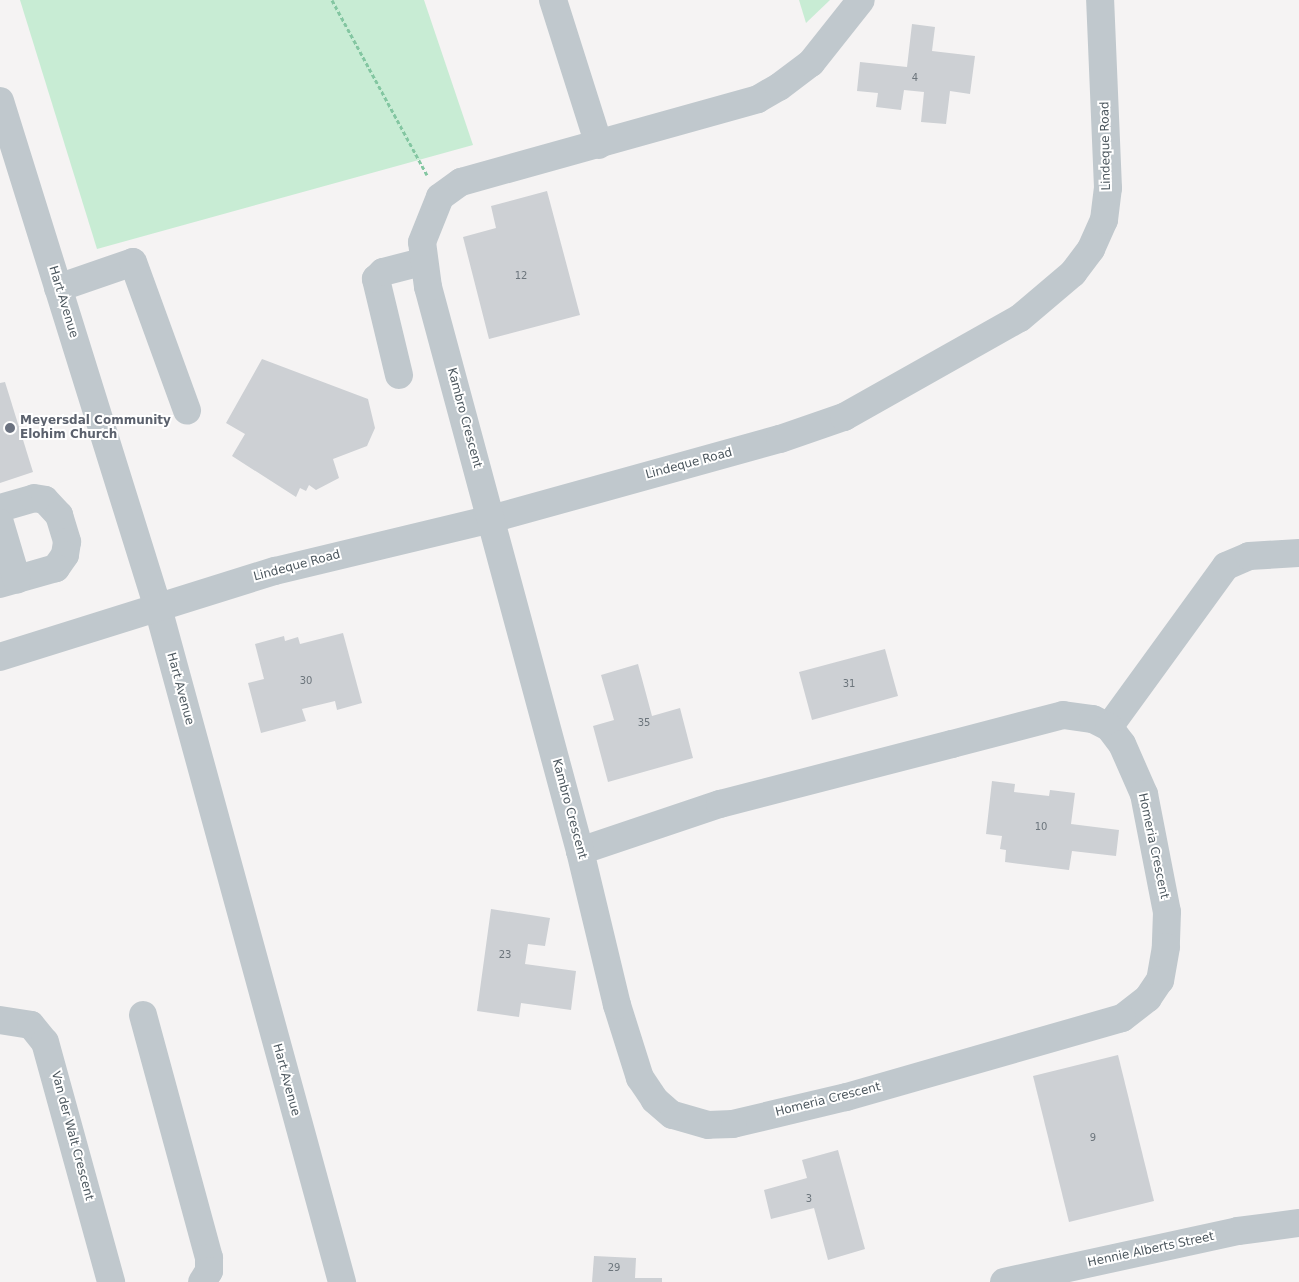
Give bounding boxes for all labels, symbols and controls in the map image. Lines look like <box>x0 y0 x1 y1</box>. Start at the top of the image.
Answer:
house number: 4 <box>912 72 918 84</box>
street label: Lindeque Road <box>1098 101 1114 191</box>
street label: Hart Avenue <box>45 264 81 340</box>
house number: 12 <box>515 270 527 282</box>
street label: Kambro Crescent <box>444 366 484 470</box>
place label: Meyersdal Community Elohim Church <box>20 414 171 442</box>
marker: Meyersdal Community Elohim Church <box>4 422 16 434</box>
street label: Lindeque Road <box>644 446 734 482</box>
street label: Lindeque Road <box>252 548 342 584</box>
street label: Hart Avenue <box>163 651 197 727</box>
house number: 30 <box>300 675 312 687</box>
house number: 31 <box>843 678 855 690</box>
house number: 35 <box>638 717 650 729</box>
street label: Kambro Crescent <box>549 757 589 861</box>
street label: Homeria Crescent <box>1135 792 1171 900</box>
house number: 10 <box>1035 821 1047 833</box>
house number: 23 <box>499 949 511 961</box>
street label: Hart Avenue <box>269 1042 303 1118</box>
street label: Van der Walt Crescent <box>48 1070 96 1202</box>
street label: Homeria Crescent <box>774 1080 882 1120</box>
house number: 9 <box>1090 1132 1096 1144</box>
house number: 3 <box>806 1193 812 1205</box>
street label: Hennie Alberts Street <box>1086 1230 1216 1270</box>
house number: 29 <box>608 1262 620 1274</box>

